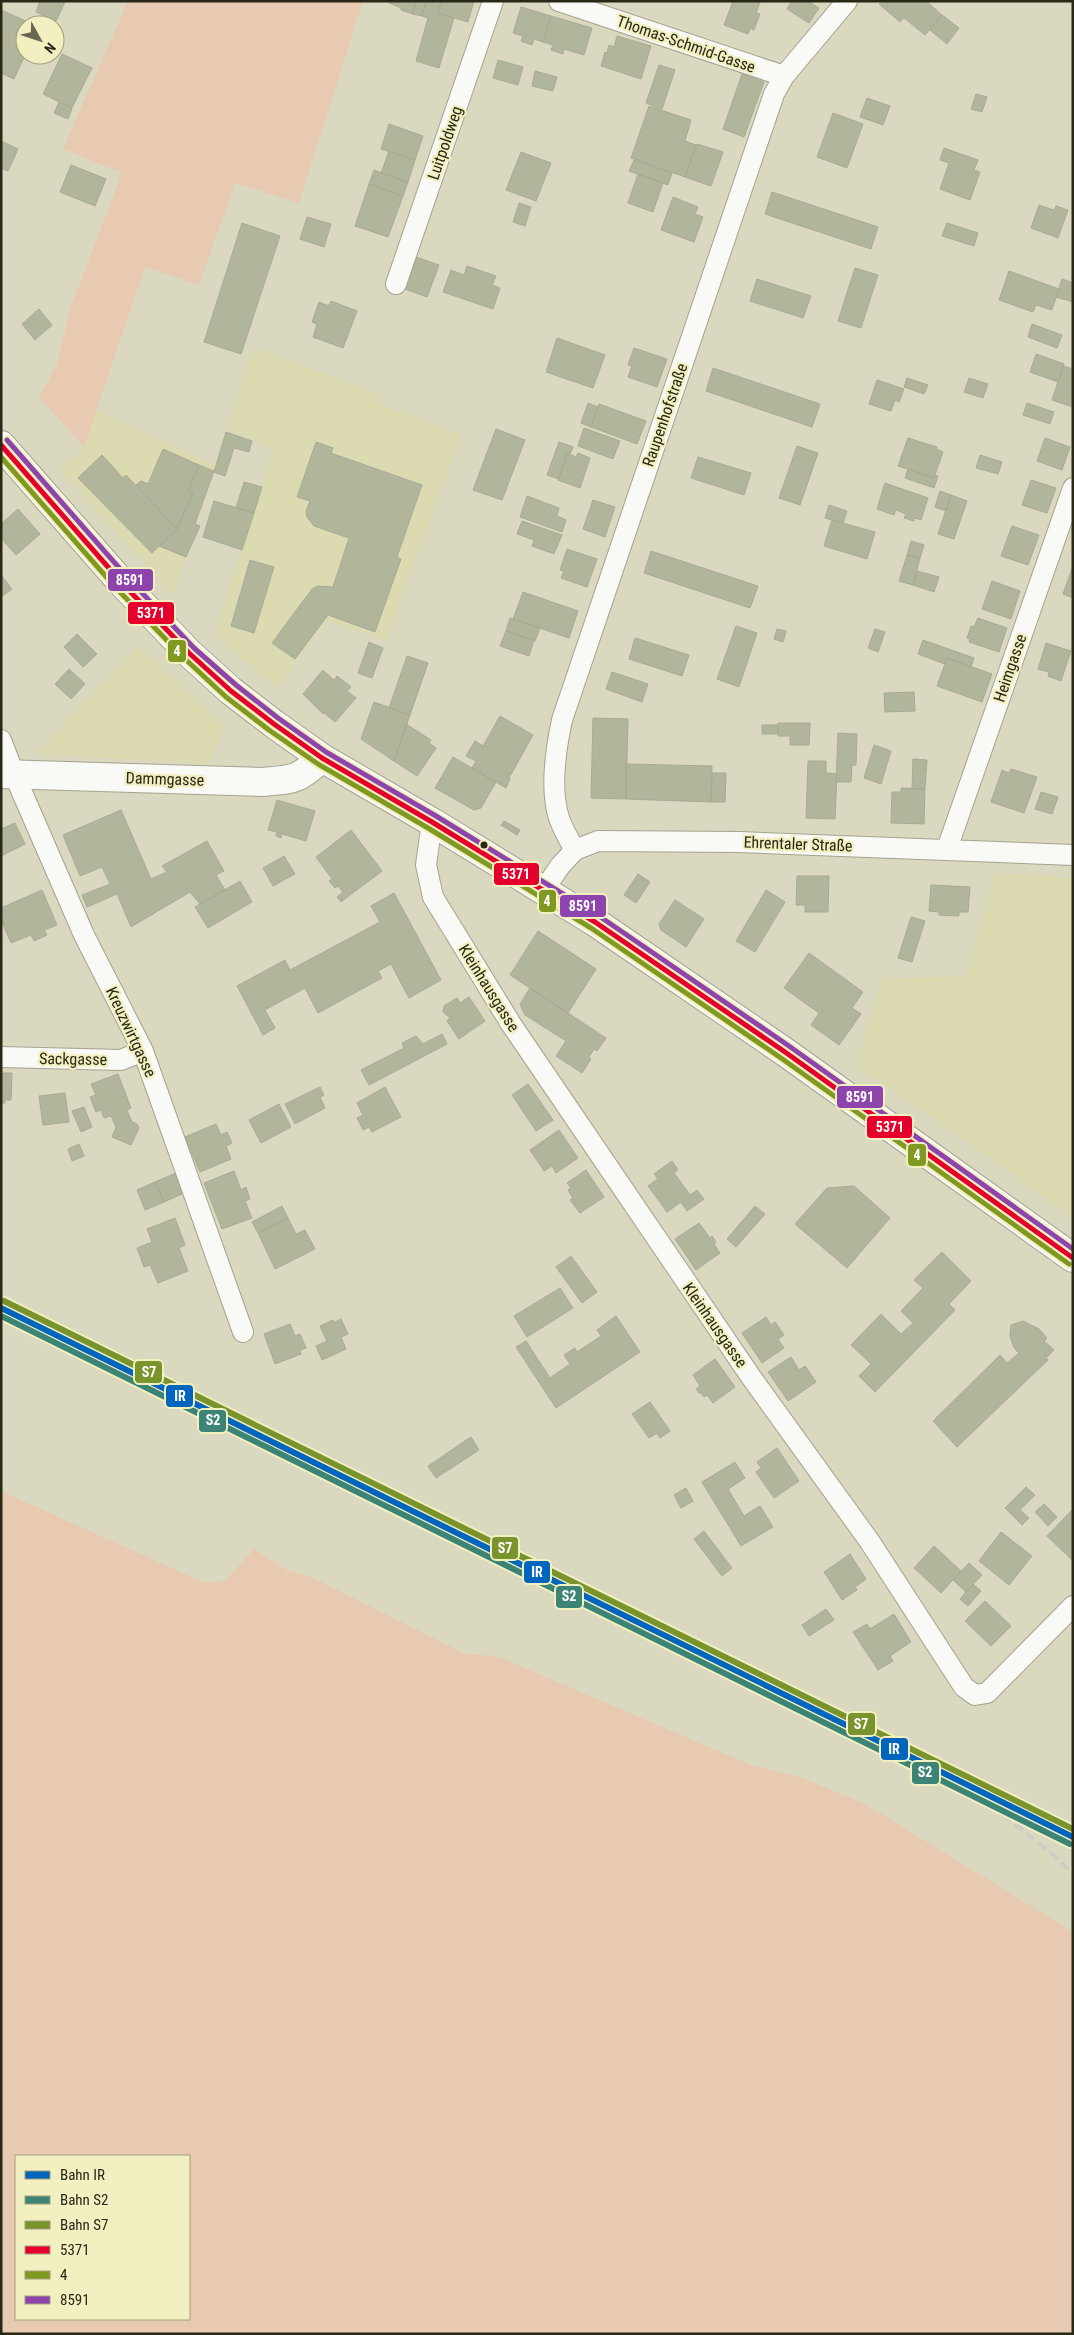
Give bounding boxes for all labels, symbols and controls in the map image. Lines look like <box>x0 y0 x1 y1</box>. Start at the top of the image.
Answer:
street label: Thomas-Schmid-Gasse <box>614 11 758 77</box>
north arrow <box>15 15 65 65</box>
text: N <box>41 40 59 57</box>
street label: Luitpoldweg <box>424 104 466 182</box>
street label: Raupenhofstraße <box>638 361 692 469</box>
line badge: 8591 <box>107 568 154 592</box>
text: 8591 <box>116 572 144 588</box>
line badge: 5371 <box>127 601 175 625</box>
text: 5371 <box>137 605 165 621</box>
street label: Heimgasse <box>989 631 1031 705</box>
line badge: 4 <box>167 639 187 663</box>
text: 4 <box>173 643 181 659</box>
street label: Dammgasse <box>125 768 205 790</box>
street label: Ehrentaler Straße <box>743 833 853 855</box>
unlabelled marker <box>479 840 489 850</box>
line badge: 5371 <box>493 862 540 886</box>
text: 5371 <box>502 866 530 882</box>
line badge: 4 <box>538 889 557 913</box>
text: 4 <box>543 893 551 909</box>
line badge: 8591 <box>559 894 607 918</box>
text: 8591 <box>569 898 597 914</box>
street label: Kleinhausgasse <box>455 941 523 1035</box>
street label: Kreuzwirtgasse <box>102 984 160 1080</box>
street label: Sackgasse <box>39 1049 107 1069</box>
line badge: 8591 <box>836 1085 884 1109</box>
text: 8591 <box>846 1089 874 1105</box>
line badge: 5371 <box>866 1115 913 1139</box>
text: 5371 <box>876 1119 904 1135</box>
line badge: 4 <box>907 1143 927 1167</box>
text: 4 <box>913 1147 921 1163</box>
street label: Kleinhausgasse <box>679 1279 751 1371</box>
line badge: S7 <box>134 1360 163 1384</box>
text: S7 <box>142 1364 156 1380</box>
line badge: IR <box>165 1384 194 1408</box>
text: IR <box>174 1388 186 1404</box>
line badge: S2 <box>198 1409 227 1433</box>
text: S2 <box>206 1412 220 1428</box>
line badge: S7 <box>491 1536 519 1560</box>
text: S7 <box>498 1540 512 1556</box>
line badge: IR <box>523 1560 551 1584</box>
text: IR <box>531 1564 543 1580</box>
line badge: S2 <box>555 1585 583 1609</box>
text: S2 <box>562 1588 576 1604</box>
line badge: S7 <box>847 1712 876 1736</box>
text: S7 <box>854 1716 868 1732</box>
line badge: IR <box>880 1737 909 1761</box>
text: IR <box>888 1741 900 1757</box>
line badge: S2 <box>911 1761 940 1785</box>
text: S2 <box>918 1764 932 1780</box>
legend <box>15 2155 190 2320</box>
text: Bahn IR <box>60 2166 105 2184</box>
text: Bahn S2 <box>60 2191 109 2209</box>
text: Bahn S7 <box>60 2216 109 2234</box>
text: 5371 <box>60 2241 90 2259</box>
text: 4 <box>60 2266 67 2284</box>
text: 8591 <box>60 2291 90 2309</box>

